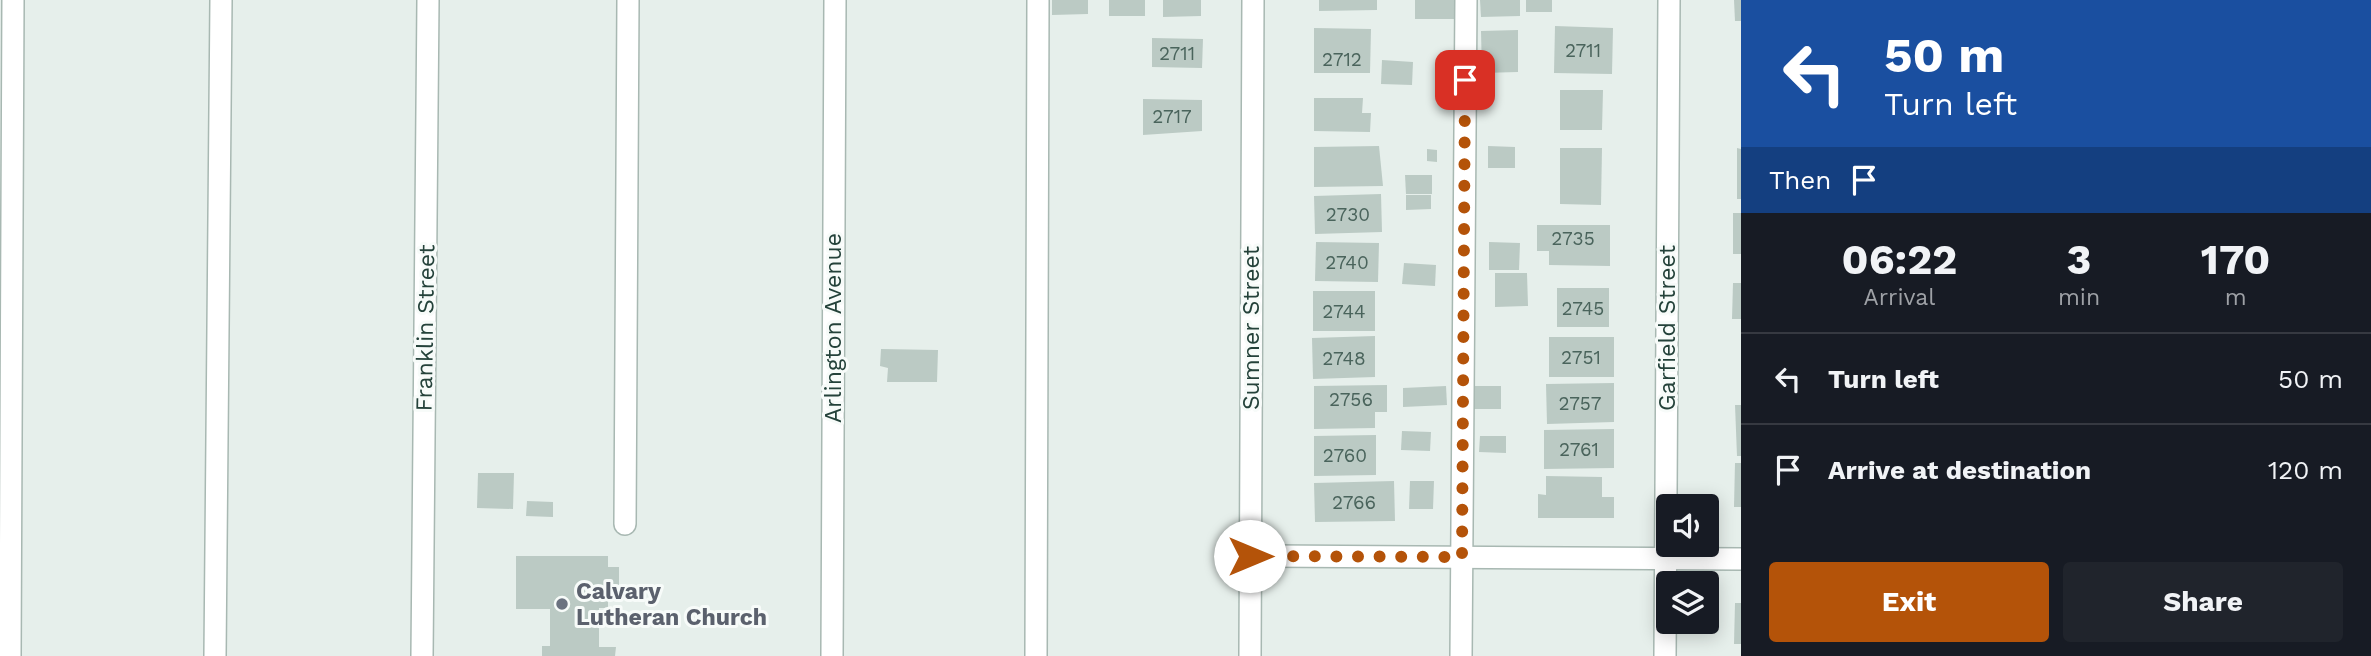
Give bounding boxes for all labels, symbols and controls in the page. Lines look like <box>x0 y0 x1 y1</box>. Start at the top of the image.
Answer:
text: 50 m <box>1884 26 2004 84</box>
icon: left <box>1769 28 1860 119</box>
house number: 2711 <box>1565 39 1601 62</box>
house number: 2711 <box>1159 42 1195 65</box>
house number: 2712 <box>1322 48 1362 71</box>
pin <box>1435 50 1495 110</box>
icon: arrive <box>1446 61 1484 99</box>
text: Turn left <box>1884 85 2017 123</box>
house number: 2717 <box>1152 105 1192 128</box>
icon: arrive <box>1845 161 1883 199</box>
text: Then <box>1769 165 1831 195</box>
house number: 2730 <box>1326 203 1370 226</box>
house number: 2735 <box>1551 227 1595 250</box>
street label: Arlington Avenue <box>820 233 847 423</box>
text: 06:22 <box>1842 235 1957 284</box>
text: 3 <box>2067 235 2091 284</box>
text: 170 <box>2201 235 2270 284</box>
street label: Franklin Street <box>411 244 440 412</box>
street label: Garfield Street <box>1654 245 1681 411</box>
street label: Sumner Street <box>1238 246 1265 410</box>
house number: 2740 <box>1325 251 1369 274</box>
text: Arrival <box>1864 284 1935 311</box>
text: min <box>2058 284 2100 311</box>
text: m <box>2225 284 2247 311</box>
house number: 2745 <box>1562 297 1604 320</box>
house number: 2744 <box>1322 300 1366 323</box>
house number: 2751 <box>1561 346 1601 369</box>
house number: 2748 <box>1322 347 1366 370</box>
icon: left <box>1769 360 1807 398</box>
text: Turn left <box>1828 364 1939 394</box>
text: 50 m <box>2278 364 2343 394</box>
house number: 2756 <box>1329 388 1373 411</box>
house number: 2757 <box>1558 392 1602 415</box>
house number: 2761 <box>1559 438 1599 461</box>
house number: 2760 <box>1323 444 1367 467</box>
icon: arrive <box>1769 451 1807 489</box>
text: Arrive at destination <box>1828 455 2091 485</box>
text: 120 m <box>2268 455 2343 485</box>
house number: 2766 <box>1332 491 1376 514</box>
map controls <box>1656 494 1719 634</box>
button: sound <box>1656 494 1719 557</box>
position arrow <box>1213 519 1287 593</box>
button: Exit <box>1769 562 2049 642</box>
button: Share <box>2063 562 2343 642</box>
button: layers <box>1656 571 1719 634</box>
place label: Calvary Lutheran Church <box>576 578 767 631</box>
marker: Calvary Lutheran Church <box>554 596 570 612</box>

